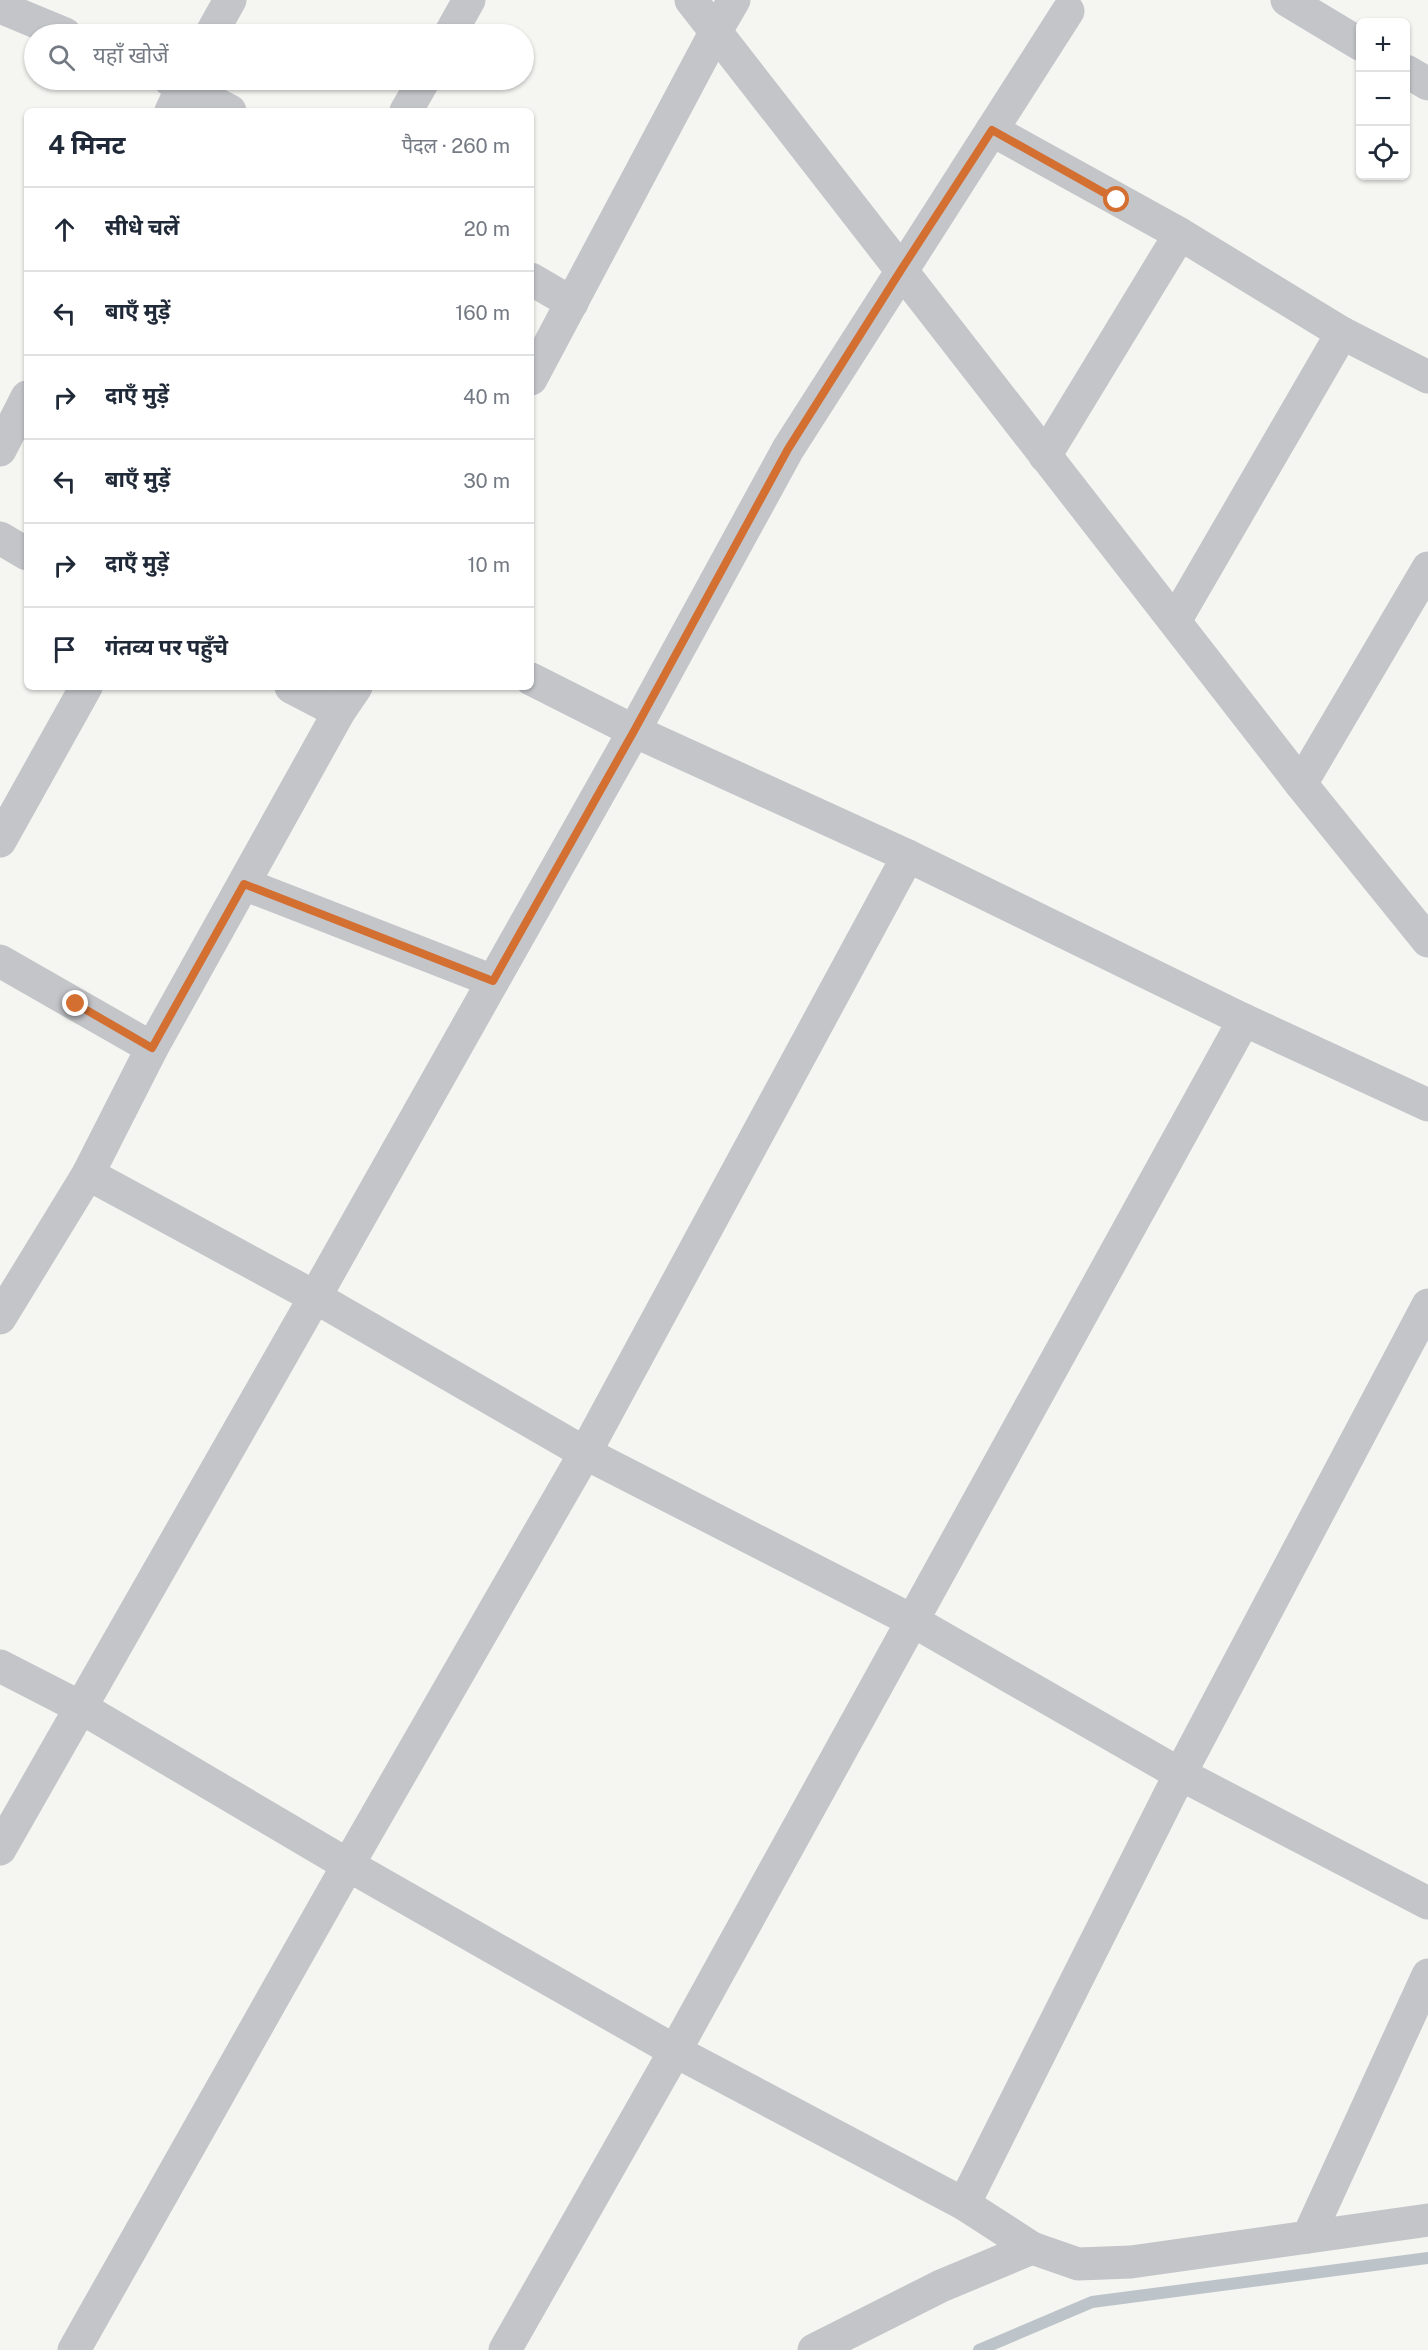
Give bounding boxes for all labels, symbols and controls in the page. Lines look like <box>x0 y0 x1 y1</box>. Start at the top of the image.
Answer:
map controls <box>1356 18 1410 180</box>
button: + <box>1356 18 1410 72</box>
search box <box>24 24 534 90</box>
icon: search <box>45 41 78 74</box>
text: यहाँ खोजें <box>93 42 169 68</box>
button: − <box>1356 72 1410 126</box>
button: locate <box>1356 126 1410 180</box>
text: 4 मिनट <box>48 129 126 160</box>
text: पैदल · 260 m <box>402 134 510 158</box>
route start <box>1103 186 1129 212</box>
icon: ahead <box>48 213 81 246</box>
text: सीधे चलें <box>105 214 179 240</box>
text: 20 m <box>464 217 510 241</box>
icon: left <box>48 297 81 330</box>
text: बाएँ मुड़ें <box>105 298 170 324</box>
text: 160 m <box>455 301 510 325</box>
icon: right <box>48 381 81 414</box>
text: दाएँ मुड़ें <box>105 382 169 408</box>
text: 40 m <box>463 385 510 409</box>
icon: left <box>48 465 81 498</box>
text: बाएँ मुड़ें <box>105 466 170 492</box>
text: 30 m <box>463 469 510 493</box>
icon: right <box>48 549 81 582</box>
text: दाएँ मुड़ें <box>105 550 169 576</box>
text: 10 m <box>467 553 510 577</box>
icon: arrive <box>48 633 81 666</box>
text: गंतव्य पर पहुँचे <box>105 634 228 660</box>
route end <box>62 990 88 1016</box>

